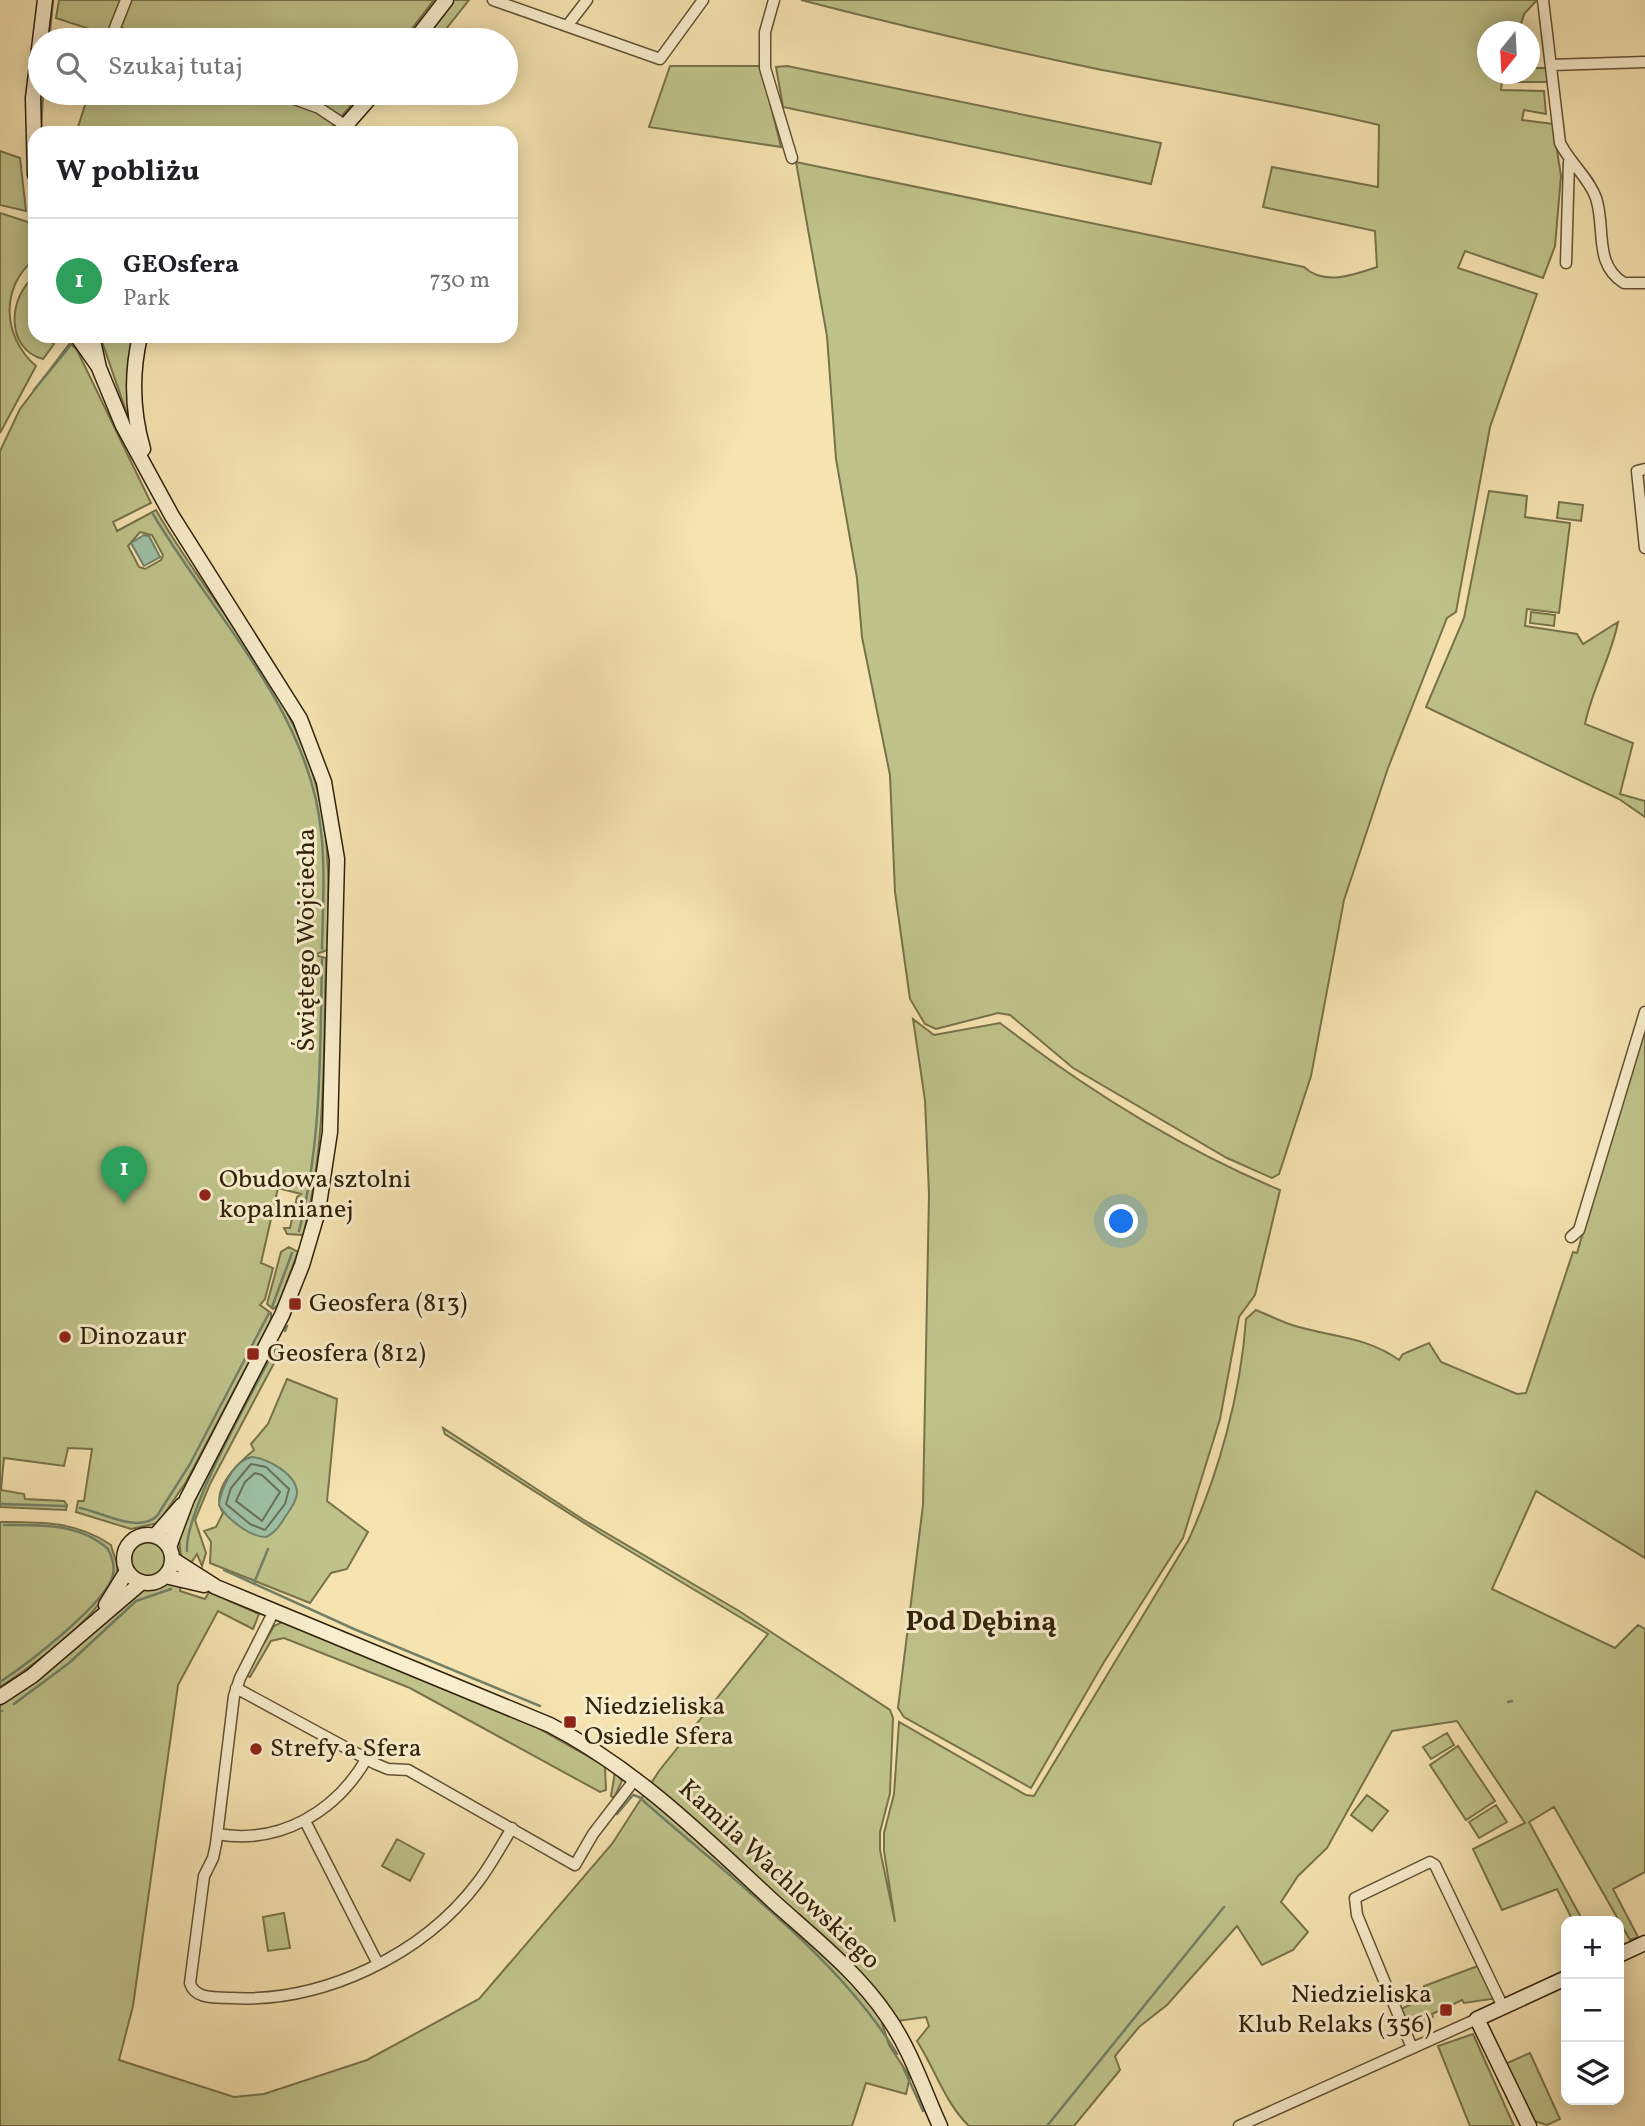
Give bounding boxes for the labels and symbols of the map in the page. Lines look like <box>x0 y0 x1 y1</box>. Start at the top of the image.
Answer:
north arrow <box>1477 21 1540 84</box>
street label: Świętego Wojciecha <box>289 828 325 1052</box>
pin: 1 <box>101 1146 147 1204</box>
place label: Obudowa sztolni kopalnianej <box>219 1162 411 1228</box>
marker: Obudowa sztolni kopalnianej <box>197 1187 213 1203</box>
your location <box>1104 1204 1138 1238</box>
place label: Geosfera (813) <box>309 1286 467 1322</box>
marker: Geosfera (813) <box>287 1296 303 1312</box>
place label: Dinozaur <box>79 1319 187 1355</box>
marker: Dinozaur <box>57 1329 73 1345</box>
place label: Geosfera (812) <box>267 1336 426 1372</box>
marker: Geosfera (812) <box>245 1346 261 1362</box>
district label: Pod Dębiną <box>905 1603 1057 1642</box>
place label: Niedzieliska Osiedle Sfera <box>584 1689 734 1755</box>
marker: Niedzieliska Osiedle Sfera <box>562 1714 578 1730</box>
place label: Strefy a Sfera <box>270 1731 422 1767</box>
marker: Strefy a Sfera <box>248 1741 264 1757</box>
street label: Kamila Wachlowskiego <box>670 1772 888 1978</box>
place label: Niedzieliska Klub Relaks (356) <box>1238 1977 1432 2043</box>
marker: Niedzieliska Klub Relaks (356) <box>1438 2002 1454 2018</box>

